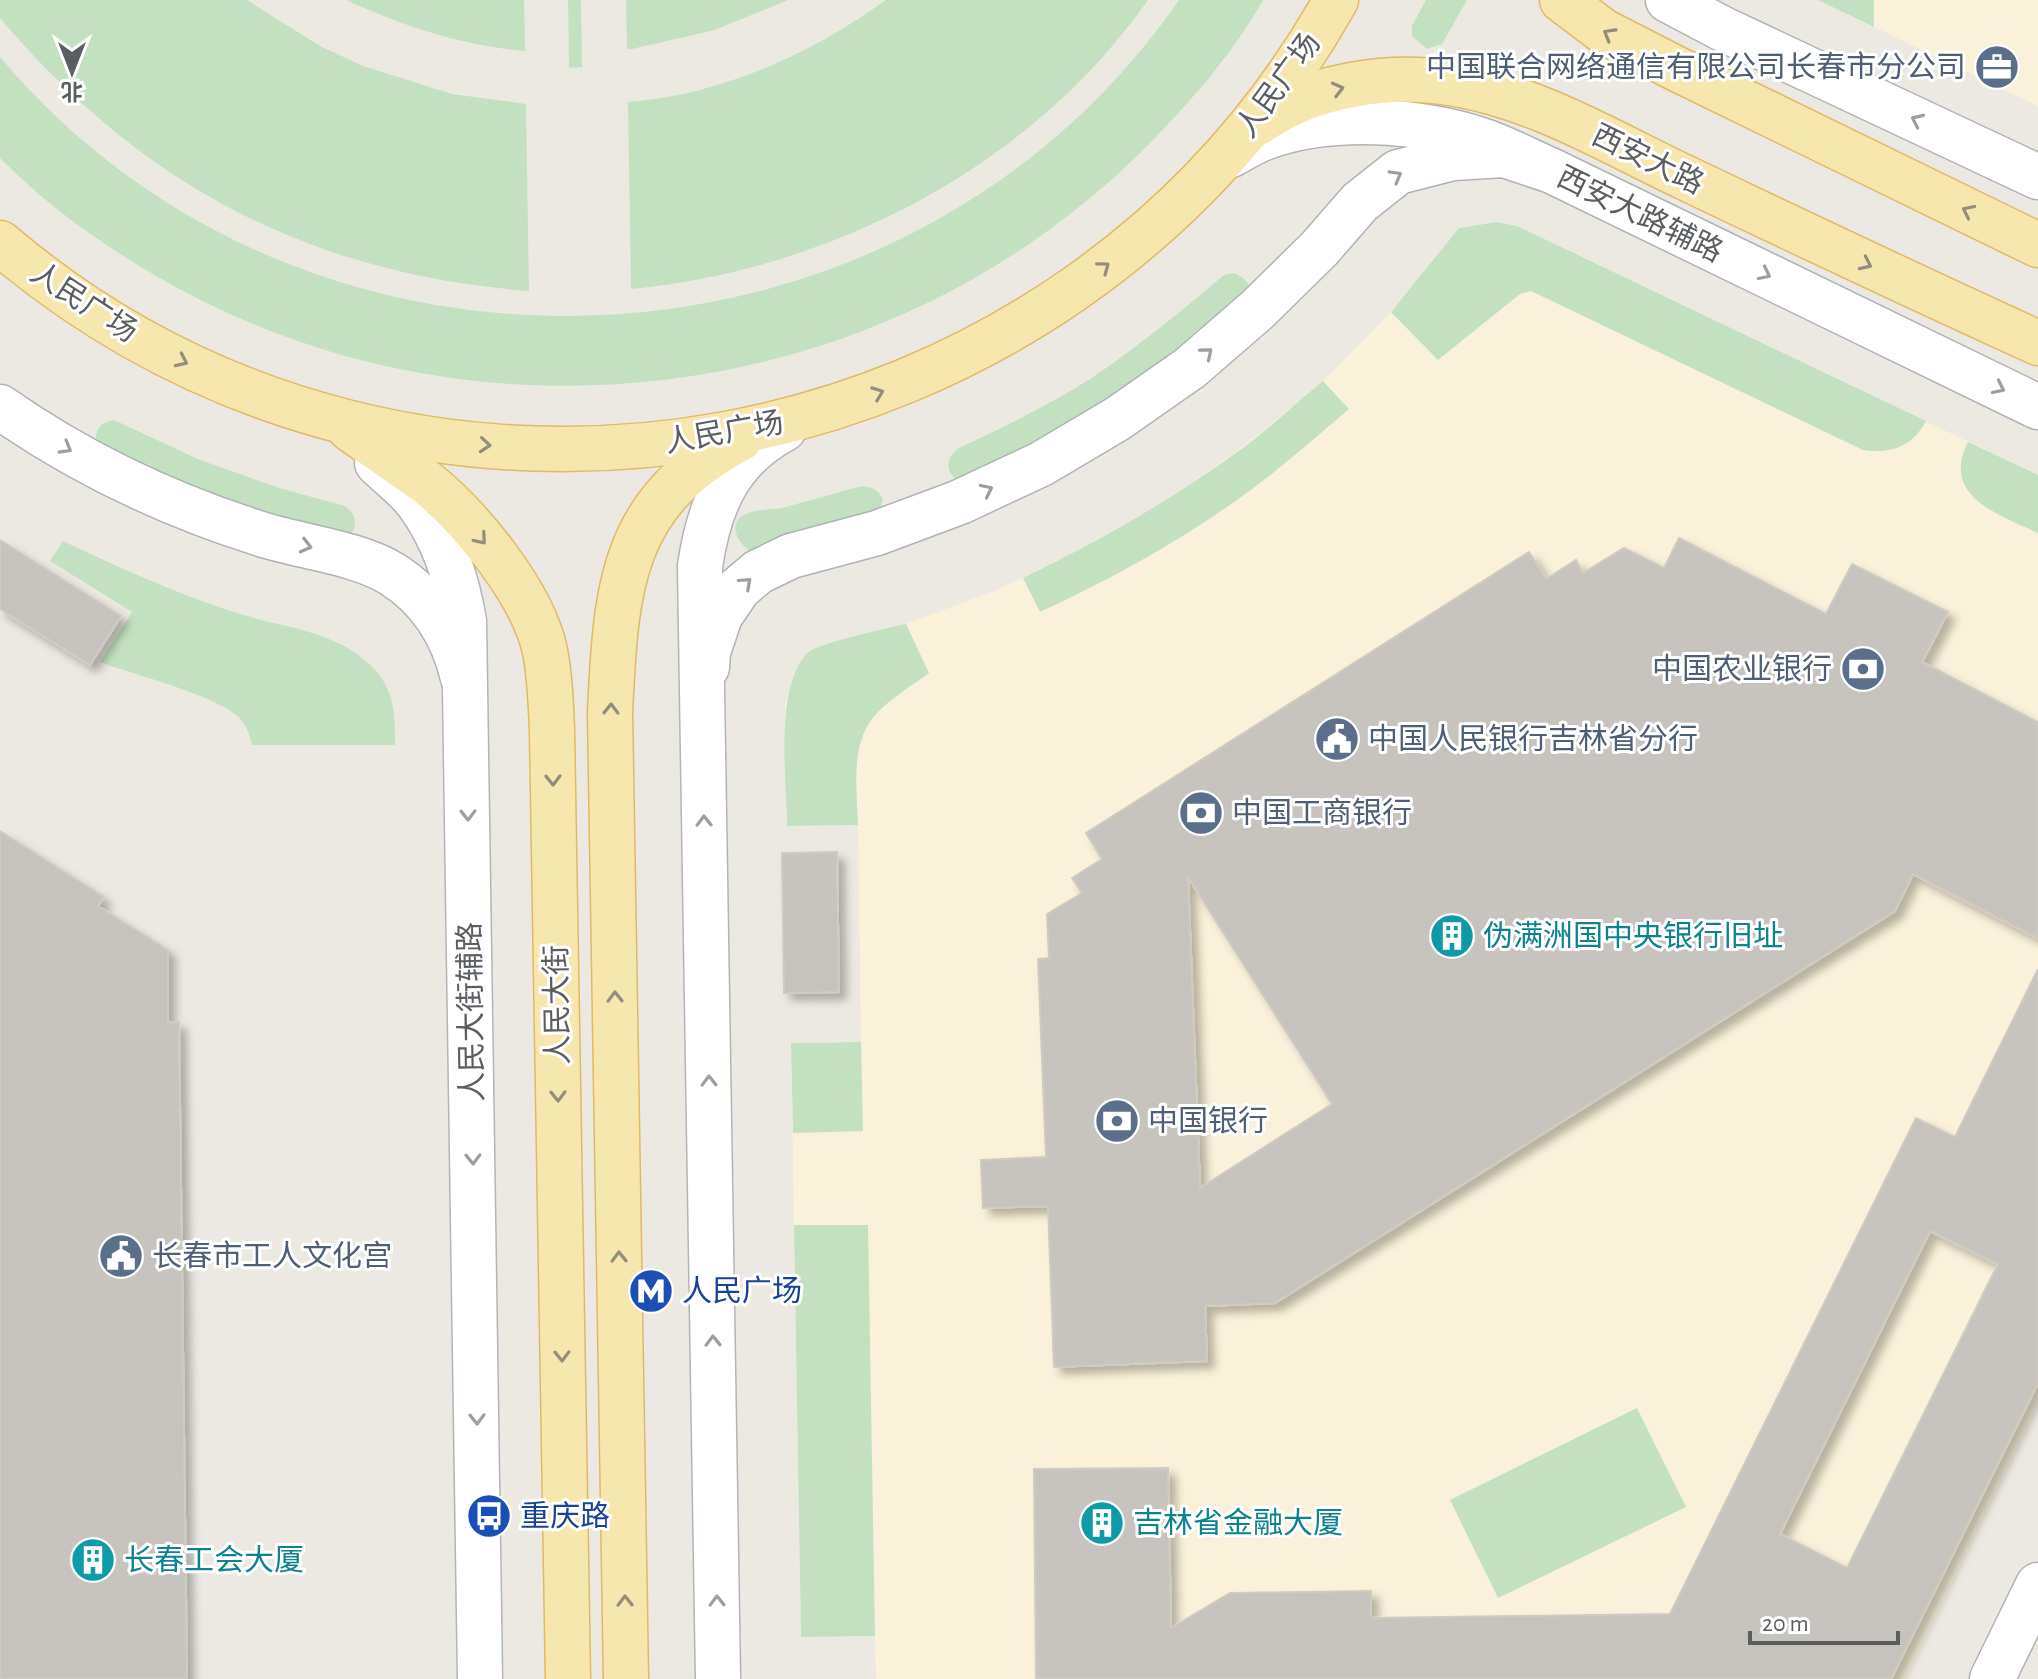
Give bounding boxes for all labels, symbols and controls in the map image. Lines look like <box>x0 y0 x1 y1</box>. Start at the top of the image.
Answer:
street label: 人民广场 <box>1230 27 1326 143</box>
one-way arrow <box>1603 28 1618 44</box>
north arrow <box>32 32 112 112</box>
office icon: 中国联合网络通信有限公司长春市分公司 <box>1973 43 2021 91</box>
place label: 中国联合网络通信有限公司长春市分公司 <box>1426 51 1966 83</box>
text: 北 <box>61 80 83 103</box>
one-way arrow <box>1330 82 1344 99</box>
one-way arrow <box>1910 114 1925 130</box>
street label: 西安大路 <box>1587 118 1709 200</box>
street label: 西安大路辅路 <box>1552 160 1728 268</box>
one-way arrow <box>1387 170 1402 186</box>
one-way arrow <box>1961 205 1976 221</box>
one-way arrow <box>1858 254 1873 270</box>
street label: 人民广场 <box>25 256 143 348</box>
one-way arrow <box>1095 262 1110 277</box>
one-way arrow <box>1756 265 1771 280</box>
one-way arrow <box>1198 348 1212 363</box>
one-way arrow <box>174 351 188 367</box>
one-way arrow <box>1990 378 2005 394</box>
one-way arrow <box>870 386 884 402</box>
street label: 人民广场 <box>662 406 786 458</box>
one-way arrow <box>479 436 492 453</box>
one-way arrow <box>57 438 72 454</box>
one-way arrow <box>978 484 993 500</box>
one-way arrow <box>471 530 486 544</box>
one-way arrow <box>299 537 313 554</box>
one-way arrow <box>737 577 751 592</box>
bank icon: 中国农业银行 <box>1839 645 1887 693</box>
place label: 中国农业银行 <box>1652 653 1832 685</box>
one-way arrow <box>602 702 620 715</box>
public building icon: 中国人民银行吉林省分行 <box>1313 715 1361 763</box>
place label: 中国人民银行吉林省分行 <box>1368 723 1698 755</box>
one-way arrow <box>544 774 562 787</box>
bank icon: 中国工商银行 <box>1177 789 1225 837</box>
place label: 中国工商银行 <box>1232 797 1412 829</box>
one-way arrow <box>459 809 477 822</box>
one-way arrow <box>696 814 713 827</box>
building icon: 伪满洲国中央银行旧址 <box>1428 912 1476 960</box>
place label: 伪满洲国中央银行旧址 <box>1483 920 1783 952</box>
street label: 人民大街辅路 <box>453 922 489 1102</box>
street label: 人民大街 <box>540 945 574 1065</box>
one-way arrow <box>606 990 624 1003</box>
one-way arrow <box>700 1074 717 1087</box>
one-way arrow <box>549 1090 567 1103</box>
bank icon: 中国银行 <box>1093 1097 1141 1145</box>
place label: 中国银行 <box>1148 1105 1268 1137</box>
one-way arrow <box>464 1153 482 1166</box>
public building icon: 长春市工人文化宫 <box>97 1232 145 1280</box>
place label: 长春市工人文化宫 <box>152 1240 392 1272</box>
one-way arrow <box>611 1250 628 1263</box>
metro station icon: 人民广场 <box>627 1267 675 1315</box>
place label: 人民广场 <box>682 1275 802 1307</box>
one-way arrow <box>704 1334 722 1347</box>
one-way arrow <box>554 1350 571 1363</box>
one-way arrow <box>468 1413 485 1426</box>
bus stop icon: 重庆路 <box>465 1492 513 1540</box>
building icon: 吉林省金融大厦 <box>1078 1499 1126 1547</box>
place label: 重庆路 <box>520 1500 610 1532</box>
place label: 吉林省金融大厦 <box>1133 1507 1343 1539</box>
building icon: 长春工会大厦 <box>69 1536 117 1584</box>
place label: 长春工会大厦 <box>124 1544 304 1576</box>
one-way arrow <box>616 1594 634 1607</box>
one-way arrow <box>708 1594 726 1607</box>
scale bar <box>1750 1595 1898 1645</box>
text: 20 m <box>1762 1612 1809 1636</box>

